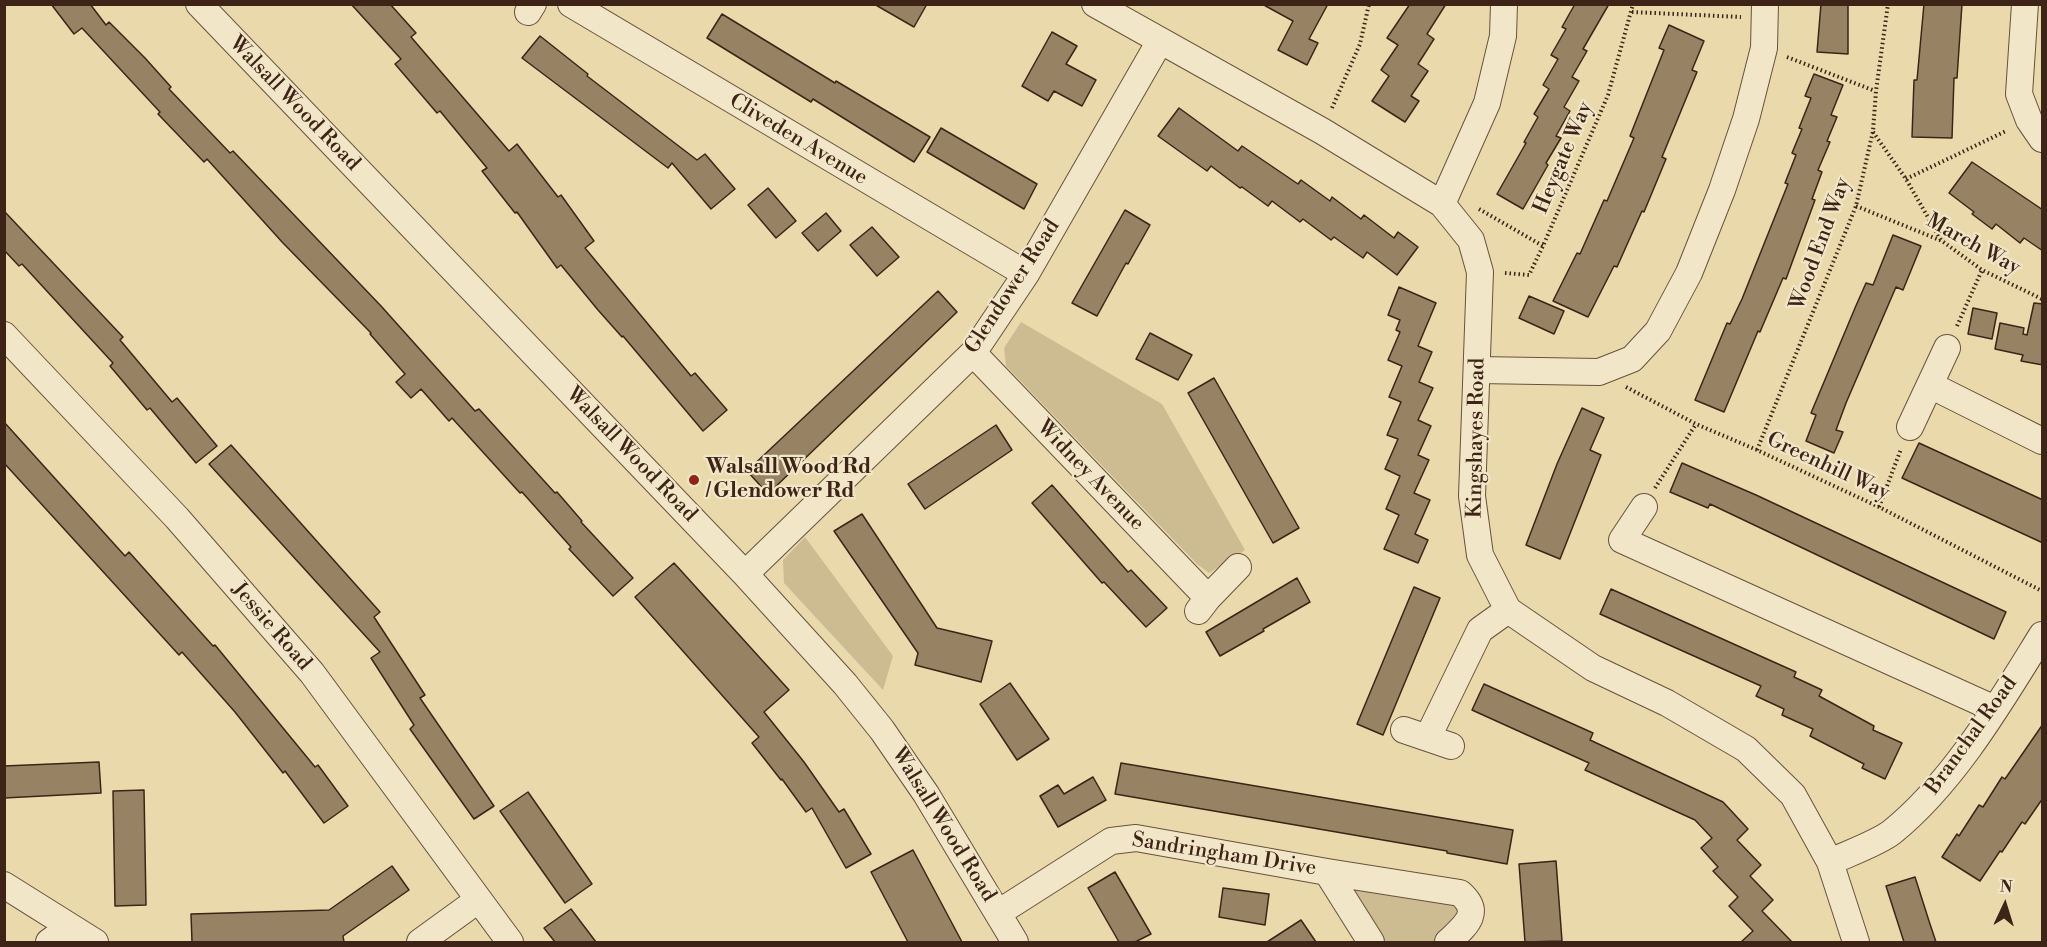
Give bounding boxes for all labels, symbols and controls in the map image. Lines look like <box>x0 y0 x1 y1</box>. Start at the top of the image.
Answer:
street label: Walsall Wood Road <box>223 31 365 177</box>
street label: Cliveden Avenue <box>724 89 872 191</box>
street label: Heygate Way <box>1529 98 1599 218</box>
street label: Wood End Way <box>1785 174 1857 314</box>
street label: March Way <box>1922 209 2024 281</box>
street label: Glendower Road <box>960 215 1066 359</box>
street label: Kingshayes Road <box>1463 358 1491 518</box>
street label: Walsall Wood Road <box>560 382 702 528</box>
street label: Widney Avenue <box>1031 415 1149 537</box>
street label: Greenhill Way <box>1763 428 1893 506</box>
place label: Walsall Wood Rd / Glendower Rd <box>706 455 871 505</box>
marker: Walsall Wood Rd / Glendower Rd <box>687 473 701 487</box>
street label: Jessie Road <box>226 578 316 676</box>
street label: Branchal Road <box>1921 672 2023 800</box>
street label: Walsall Wood Road <box>885 743 1001 907</box>
street label: Sandringham Drive <box>1130 828 1318 882</box>
north arrow <box>1975 875 2035 935</box>
text: N <box>1999 877 2013 897</box>

